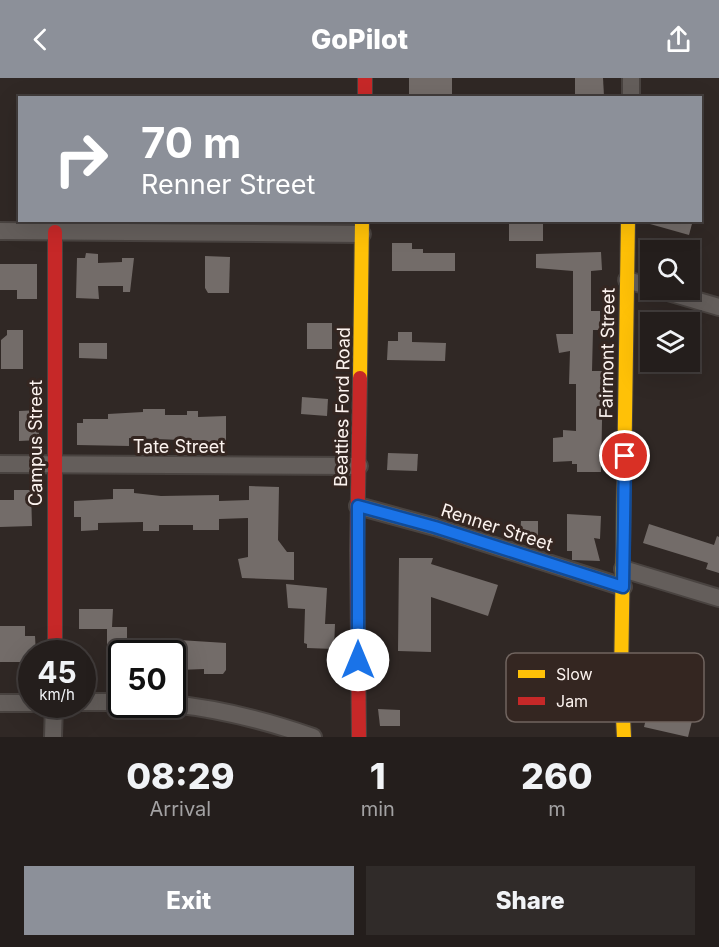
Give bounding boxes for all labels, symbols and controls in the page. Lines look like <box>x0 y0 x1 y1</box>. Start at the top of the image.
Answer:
icon: back <box>24 23 57 56</box>
text: GoPilot <box>311 23 408 56</box>
icon: share <box>662 23 695 56</box>
text: 70 m <box>141 117 241 168</box>
icon: right <box>42 120 120 198</box>
text: Renner Street <box>141 168 315 201</box>
map controls <box>640 240 700 372</box>
button: search <box>640 240 700 300</box>
street label: Fairmont Street <box>595 287 619 419</box>
button: layers <box>640 312 700 372</box>
street label: Beatties Ford Road <box>330 327 354 487</box>
street label: Campus Street <box>25 380 46 506</box>
pin <box>599 430 650 481</box>
street label: Tate Street <box>133 436 225 457</box>
icon: arrive <box>608 439 641 472</box>
street label: Renner Street <box>438 499 556 555</box>
position arrow <box>326 628 390 692</box>
speed limit sign: 50 <box>108 640 186 718</box>
legend <box>506 653 704 722</box>
text: 45 <box>37 654 77 690</box>
text: Slow <box>556 664 593 684</box>
text: km/h <box>39 685 75 704</box>
text: Jam <box>556 691 588 711</box>
text: 08:29 <box>126 754 234 798</box>
text: 1 <box>370 754 386 798</box>
text: 260 <box>521 754 593 798</box>
text: Arrival <box>150 797 211 821</box>
text: min <box>361 797 395 821</box>
text: m <box>548 797 566 821</box>
button: Exit <box>24 866 354 935</box>
button: Share <box>366 866 695 935</box>

